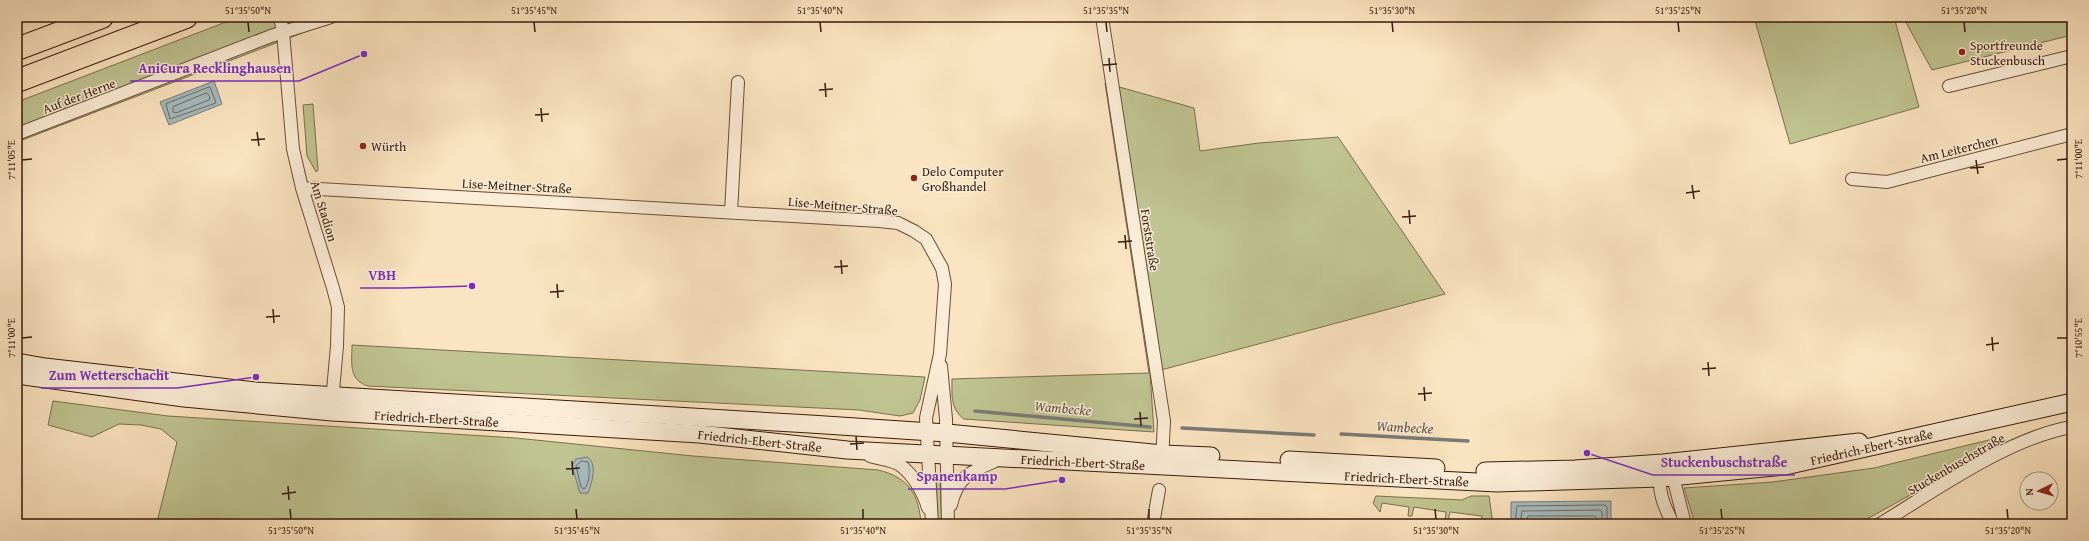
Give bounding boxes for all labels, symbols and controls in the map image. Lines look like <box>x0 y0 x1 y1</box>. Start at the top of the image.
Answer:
text: 51°35'50"N <box>225 3 271 18</box>
text: 51°35'45"N <box>511 3 557 18</box>
text: 51°35'40"N <box>797 3 843 18</box>
text: 51°35'35"N <box>1083 3 1129 18</box>
text: 51°35'30"N <box>1369 3 1415 18</box>
text: 51°35'25"N <box>1655 3 1701 18</box>
text: 51°35'20"N <box>1941 3 1987 18</box>
place label: Sportfreunde Stuckenbusch <box>1970 36 2046 70</box>
marker: Sportfreunde Stuckenbusch <box>1957 47 1967 57</box>
callout: AniCura Recklinghausen <box>130 55 299 81</box>
text: AniCura Recklinghausen <box>139 58 292 78</box>
street label: Auf der Herne <box>40 73 118 119</box>
street label: Am Leiterchen <box>1918 130 2001 168</box>
place label: Würth <box>371 137 407 156</box>
text: 7°11'00"E <box>2071 139 2086 179</box>
text: 7°11'05"E <box>4 140 19 180</box>
marker: Würth <box>358 141 368 151</box>
place label: Delo Computer Großhandel <box>922 162 1004 196</box>
marker: Delo Computer Großhandel <box>909 173 919 183</box>
street label: Lise-Meitner-Straße <box>462 174 572 198</box>
street label: Am Stadion <box>306 178 342 245</box>
street label: Lise-Meitner-Straße <box>787 192 899 220</box>
street label: Forststraße <box>1136 208 1164 272</box>
callout: VBH <box>360 262 403 288</box>
text: VBH <box>368 265 396 285</box>
text: 7°11'00"E <box>4 318 19 358</box>
text: 7°10'55"E <box>2071 318 2086 358</box>
callout: Zum Wetterschacht <box>41 362 177 388</box>
text: Zum Wetterschacht <box>49 365 170 385</box>
water label: Wambecke <box>1034 396 1093 420</box>
street label: Friedrich-Ebert-Straße <box>374 405 499 431</box>
water label: Wambecke <box>1376 416 1434 438</box>
street label: Friedrich-Ebert-Straße <box>697 424 823 457</box>
street label: Friedrich-Ebert-Straße <box>1809 424 1935 470</box>
street label: Stuckenbuschstraße <box>1904 428 2008 500</box>
street label: Friedrich-Ebert-Straße <box>1020 449 1146 475</box>
callout: Stuckenbuschstraße <box>1653 449 1795 475</box>
text: Stuckenbuschstraße <box>1661 452 1787 472</box>
callout: Spanenkamp <box>908 463 1005 489</box>
text: Spanenkamp <box>916 466 998 486</box>
street label: Friedrich-Ebert-Straße <box>1344 466 1469 491</box>
north arrow <box>2019 471 2059 511</box>
text: N <box>2021 487 2037 496</box>
text: 51°35'50"N <box>268 523 314 538</box>
text: 51°35'45"N <box>554 523 600 538</box>
text: 51°35'40"N <box>840 523 886 538</box>
text: 51°35'35"N <box>1126 523 1172 538</box>
text: 51°35'30"N <box>1413 523 1459 538</box>
text: 51°35'25"N <box>1699 523 1745 538</box>
text: 51°35'20"N <box>1985 523 2031 538</box>

